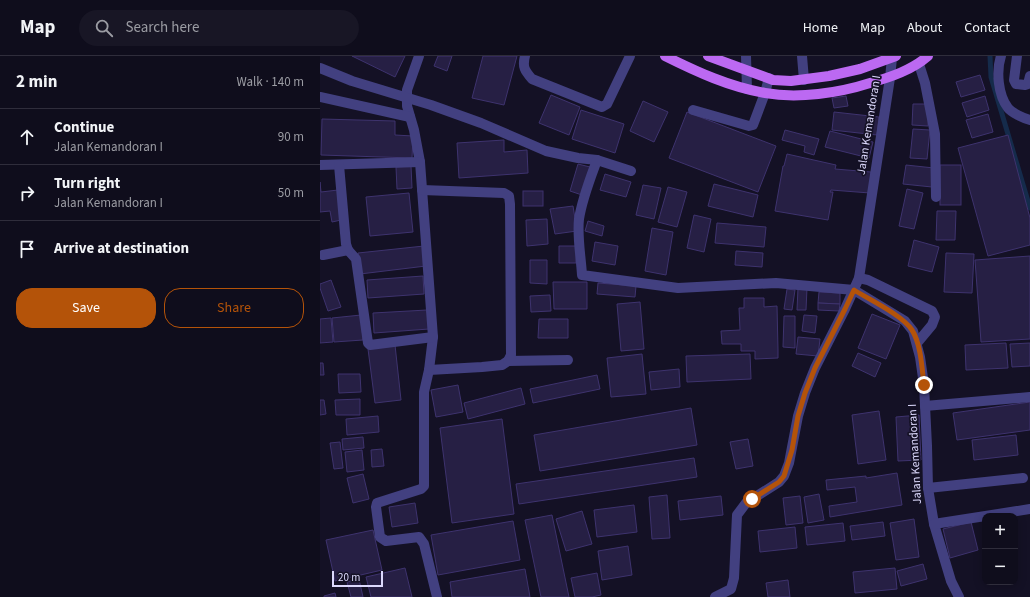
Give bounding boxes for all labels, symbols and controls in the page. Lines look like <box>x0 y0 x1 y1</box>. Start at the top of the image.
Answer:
search box <box>79 10 359 46</box>
text: Map <box>20 14 55 41</box>
icon: search <box>93 17 115 39</box>
text: Search here <box>125 17 199 38</box>
text: Home <box>803 18 838 38</box>
text: Map <box>860 18 885 38</box>
text: About <box>907 18 942 38</box>
text: Contact <box>964 18 1010 38</box>
text: 2 min <box>16 70 57 94</box>
text: Walk · 140 m <box>236 73 304 91</box>
street label: Jalan Kemandoran I <box>853 74 885 176</box>
text: Continue <box>54 117 114 138</box>
icon: ahead <box>16 126 38 148</box>
text: 90 m <box>278 128 304 146</box>
text: Jalan Kemandoran I <box>54 138 163 156</box>
text: Turn right <box>54 173 120 194</box>
icon: right <box>16 182 38 204</box>
text: 50 m <box>278 184 304 202</box>
text: Jalan Kemandoran I <box>54 194 163 212</box>
icon: arrive <box>16 238 38 260</box>
text: Arrive at destination <box>54 238 189 259</box>
button: Save <box>16 288 156 328</box>
button: Share <box>164 288 304 328</box>
route end <box>915 376 933 394</box>
street label: Jalan Kemandoran I <box>904 403 926 505</box>
route start <box>743 490 761 508</box>
map controls <box>982 513 1018 585</box>
button: + <box>982 513 1018 549</box>
button: − <box>982 549 1018 585</box>
scale bar <box>332 569 383 588</box>
text: 20 m <box>338 570 360 585</box>

